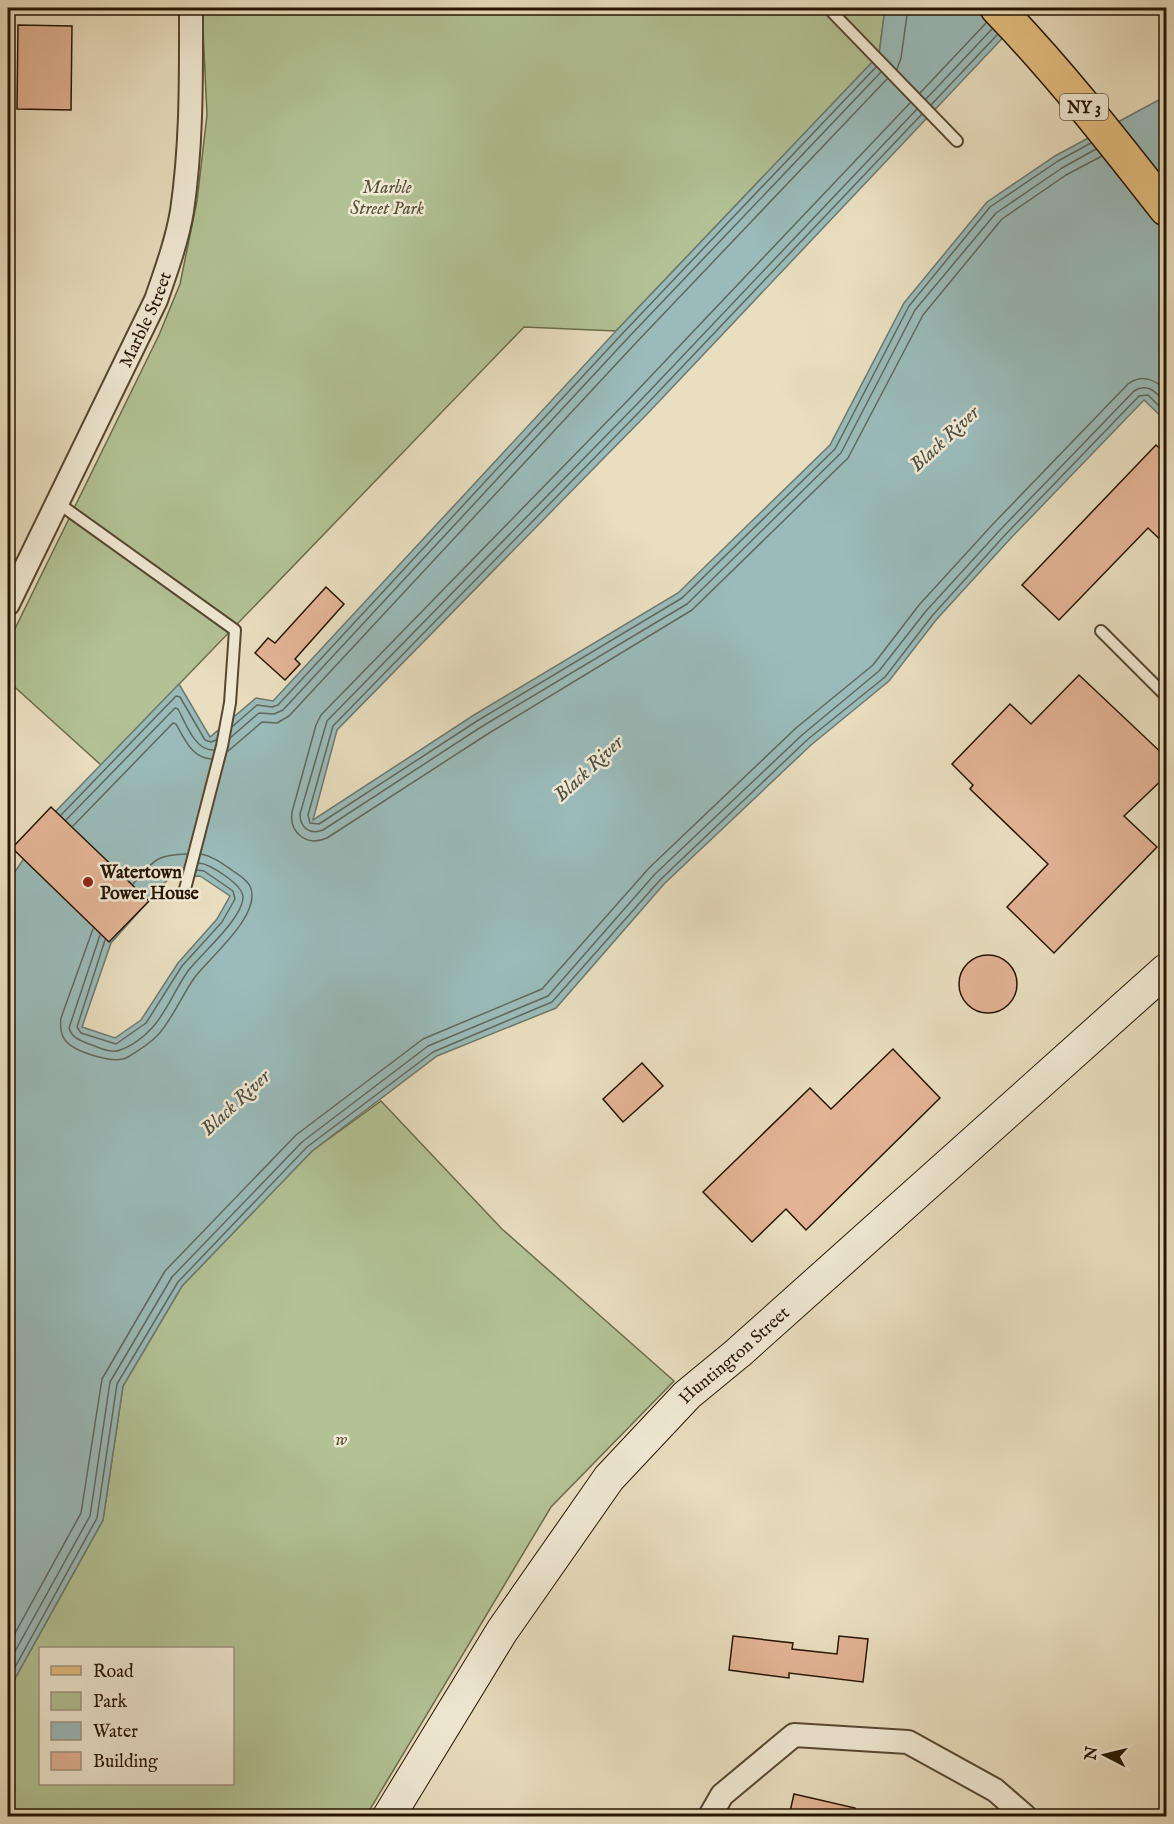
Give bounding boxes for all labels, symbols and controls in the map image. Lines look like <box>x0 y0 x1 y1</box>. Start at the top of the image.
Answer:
road number: NY 3 <box>1060 94 1108 120</box>
park label: Marble Street Park <box>350 177 424 221</box>
street label: Marble Street <box>115 269 178 372</box>
water label: Black River <box>905 400 986 478</box>
water label: Black River <box>549 730 630 808</box>
place label: Watertown Power House <box>99 862 200 906</box>
marker: Watertown Power House <box>81 875 95 889</box>
water label: Black River <box>196 1064 277 1142</box>
street label: Huntington Street <box>674 1302 795 1409</box>
park label: w <box>335 1429 348 1452</box>
legend <box>39 1647 234 1785</box>
text: Road <box>93 1661 134 1684</box>
text: Park <box>93 1691 128 1714</box>
text: Water <box>93 1721 138 1744</box>
north arrow <box>1075 1725 1135 1785</box>
text: N <box>1081 1745 1103 1762</box>
text: Building <box>93 1751 158 1774</box>

